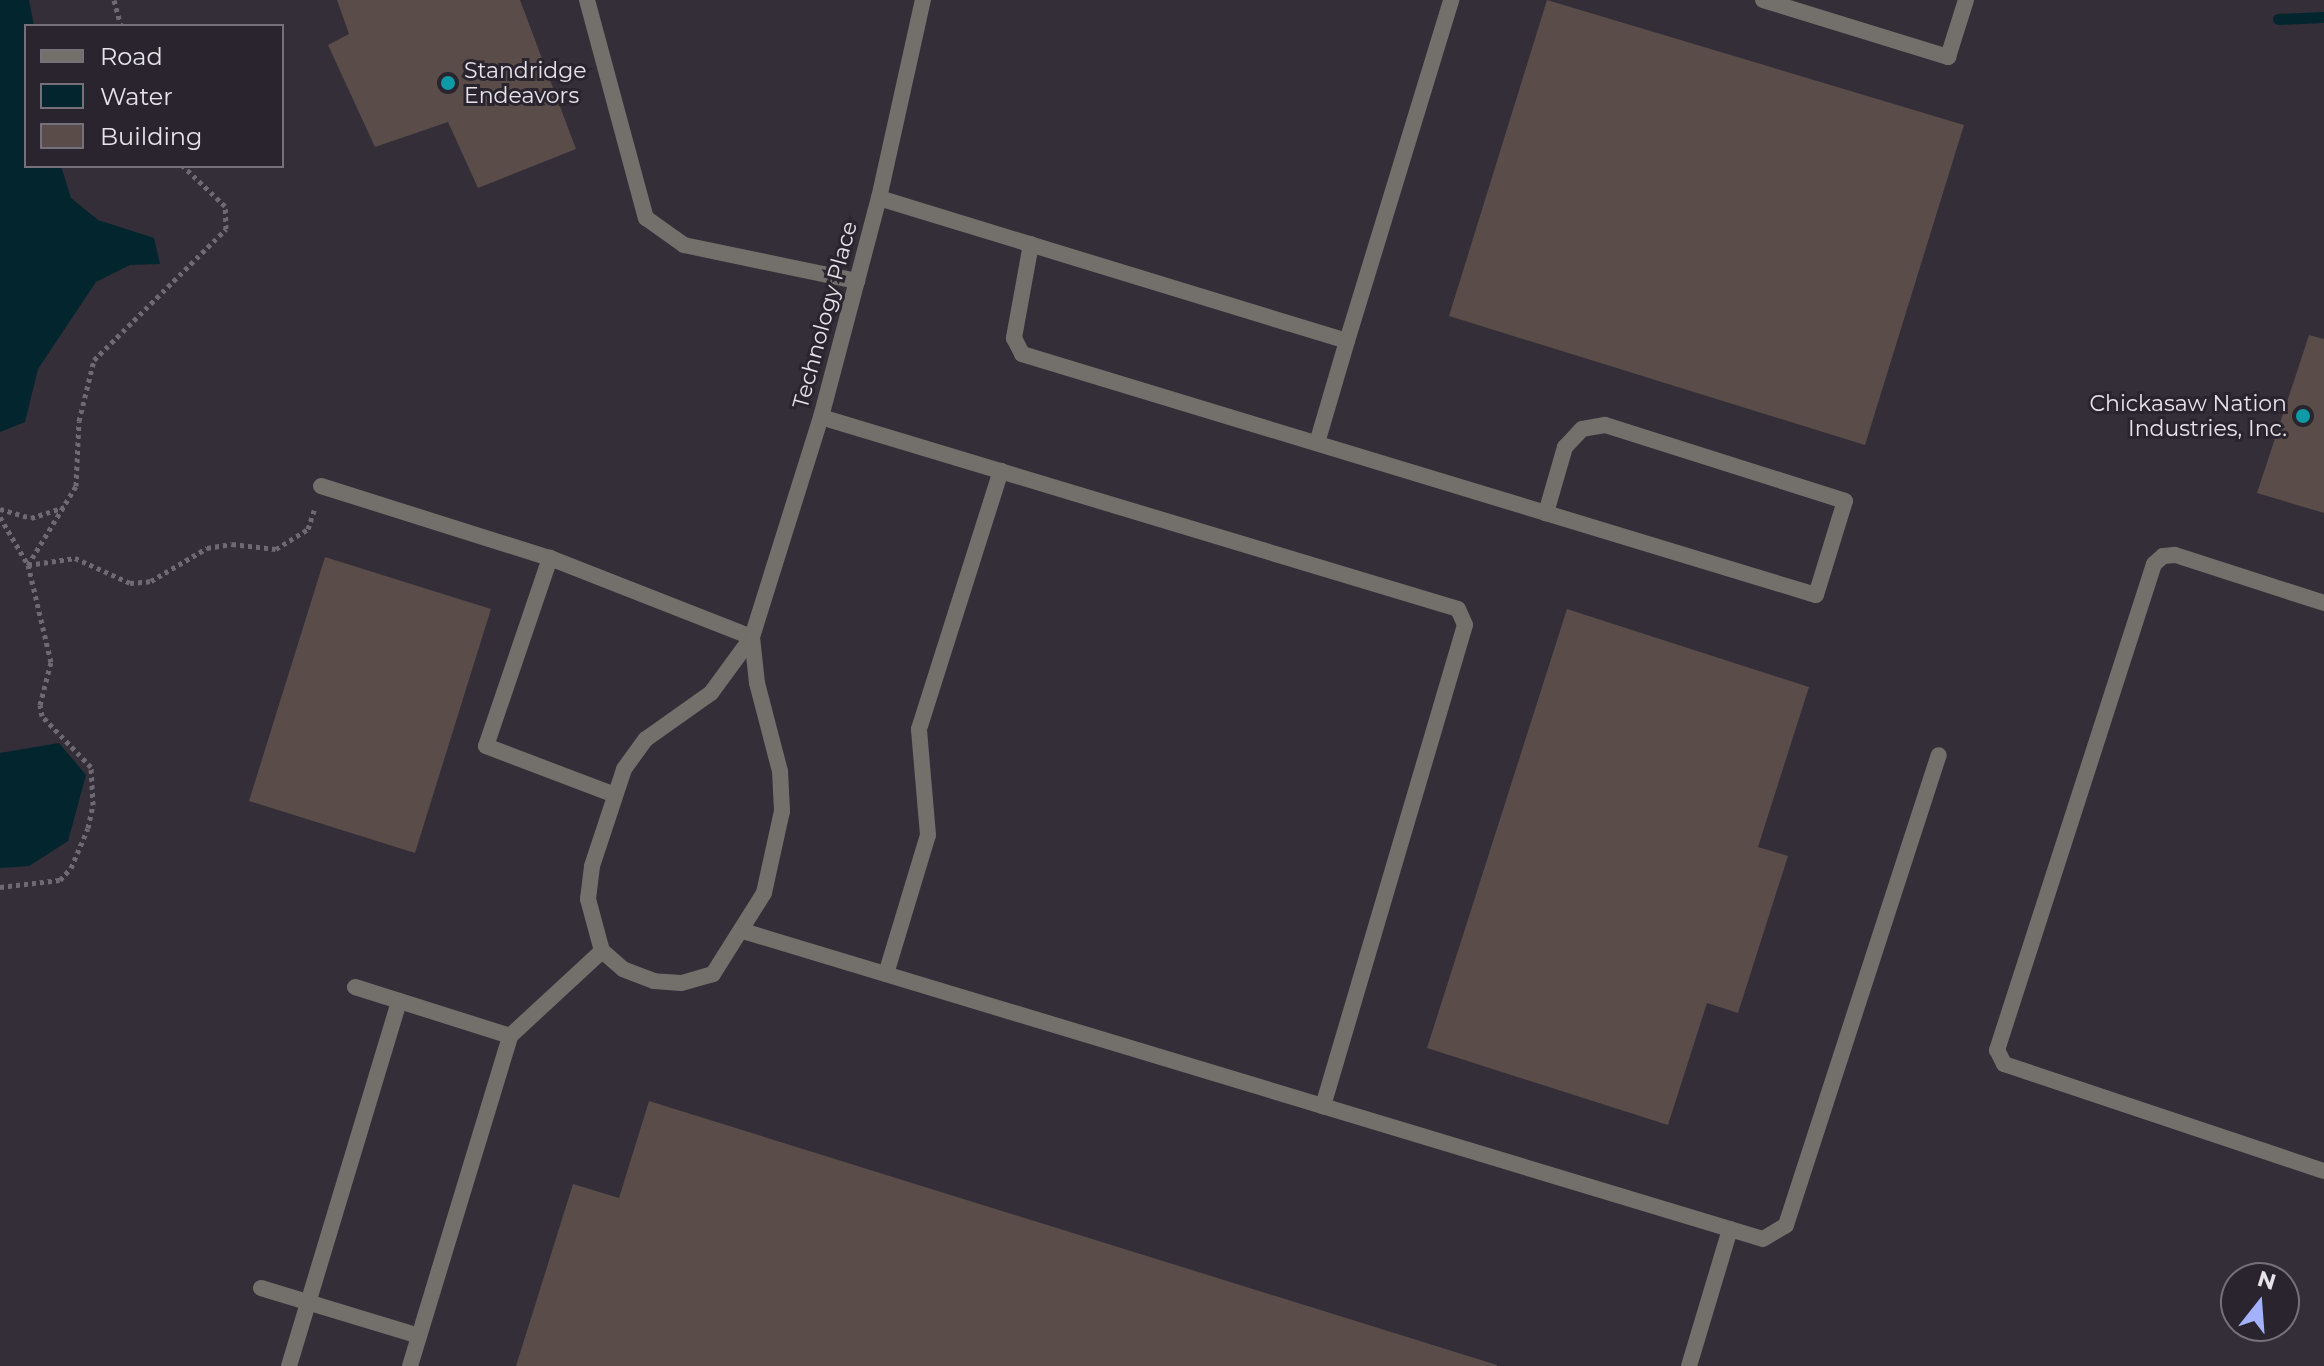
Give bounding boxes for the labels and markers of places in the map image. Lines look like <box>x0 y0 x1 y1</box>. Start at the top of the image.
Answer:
place label: Standridge Endeavors <box>464 57 587 108</box>
marker: Standridge Endeavors <box>439 74 457 92</box>
place label: Chickasaw Nation Industries, Inc. <box>2090 390 2287 442</box>
marker: Chickasaw Nation Industries, Inc. <box>2294 407 2312 425</box>

